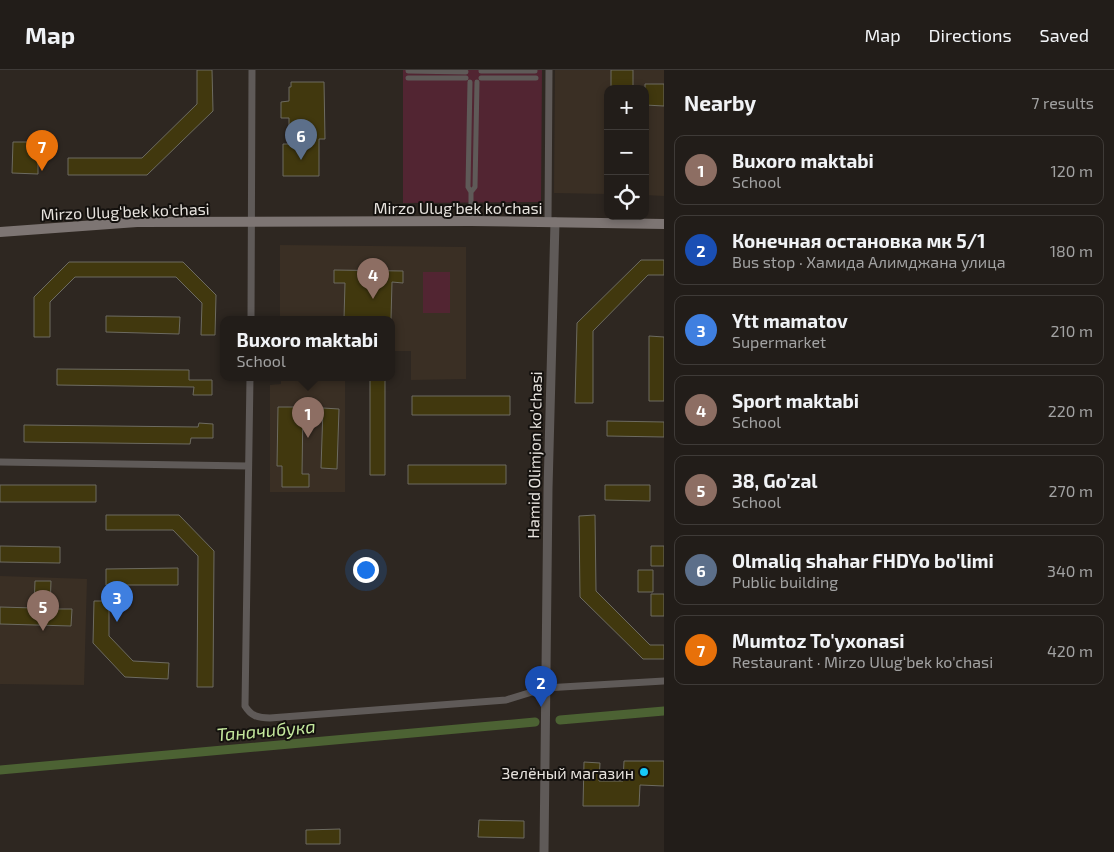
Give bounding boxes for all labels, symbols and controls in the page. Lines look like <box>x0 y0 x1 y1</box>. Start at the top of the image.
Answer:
text: Map <box>25 20 75 49</box>
text: Map <box>864 24 901 46</box>
text: Directions <box>929 24 1012 46</box>
text: Saved <box>1040 24 1089 46</box>
map controls <box>604 85 649 220</box>
button: + <box>604 85 649 130</box>
text: Nearby <box>684 90 756 115</box>
text: 7 results <box>1031 93 1094 112</box>
pin: 6 <box>285 119 317 160</box>
pin: 7 <box>26 130 58 171</box>
button: − <box>604 130 649 175</box>
text: Buxoro maktabi <box>732 149 874 172</box>
text: 1 <box>698 161 704 180</box>
text: 120 m <box>1050 161 1093 180</box>
text: School <box>732 172 781 191</box>
button: locate <box>604 175 649 220</box>
street label: Mirzo Ulug'bek ko'chasi <box>373 198 543 217</box>
street label: Mirzo Ulug‘bek ko'chasi <box>40 199 210 223</box>
text: Конечная остановка мк 5/1 <box>732 229 985 252</box>
text: 2 <box>696 241 706 260</box>
text: 180 m <box>1050 241 1093 260</box>
text: Bus stop · Хамида Алимджана улица <box>732 252 1006 271</box>
pin: 4 <box>357 258 389 299</box>
text: Ytt mamatov <box>732 309 848 332</box>
popup <box>220 316 395 381</box>
text: 3 <box>696 321 706 340</box>
text: 210 m <box>1050 321 1093 340</box>
text: Buxoro maktabi <box>237 328 378 351</box>
text: Supermarket <box>732 332 826 351</box>
text: School <box>237 351 286 370</box>
street label: Hamid Olimjon ko'chasi <box>523 371 546 539</box>
text: Sport maktabi <box>732 389 859 412</box>
pin: 1 <box>292 397 324 438</box>
text: 4 <box>696 401 706 420</box>
text: 220 m <box>1048 401 1093 420</box>
text: School <box>732 412 781 431</box>
text: 38, Go'zal <box>732 469 818 492</box>
text: 5 <box>697 481 705 500</box>
text: 270 m <box>1049 481 1093 500</box>
text: School <box>732 492 781 511</box>
text: Olmaliq shahar FHDYo bo'limi <box>732 549 994 572</box>
your location <box>353 557 379 583</box>
text: 6 <box>696 561 706 580</box>
text: 340 m <box>1047 561 1093 580</box>
text: Public building <box>732 572 838 591</box>
pin: 3 <box>101 581 133 622</box>
pin: 5 <box>27 590 59 631</box>
text: Mumtoz To'yxonasi <box>732 629 905 652</box>
text: 7 <box>697 641 705 660</box>
text: 420 m <box>1047 641 1093 660</box>
text: Restaurant · Mirzo Ulug‘bek ko'chasi <box>732 652 993 671</box>
pin: 2 <box>525 666 557 707</box>
water label: Таначибука <box>216 715 316 745</box>
place label: Зелёный магазин <box>501 763 634 782</box>
marker: Зелёный магазин <box>638 766 650 778</box>

